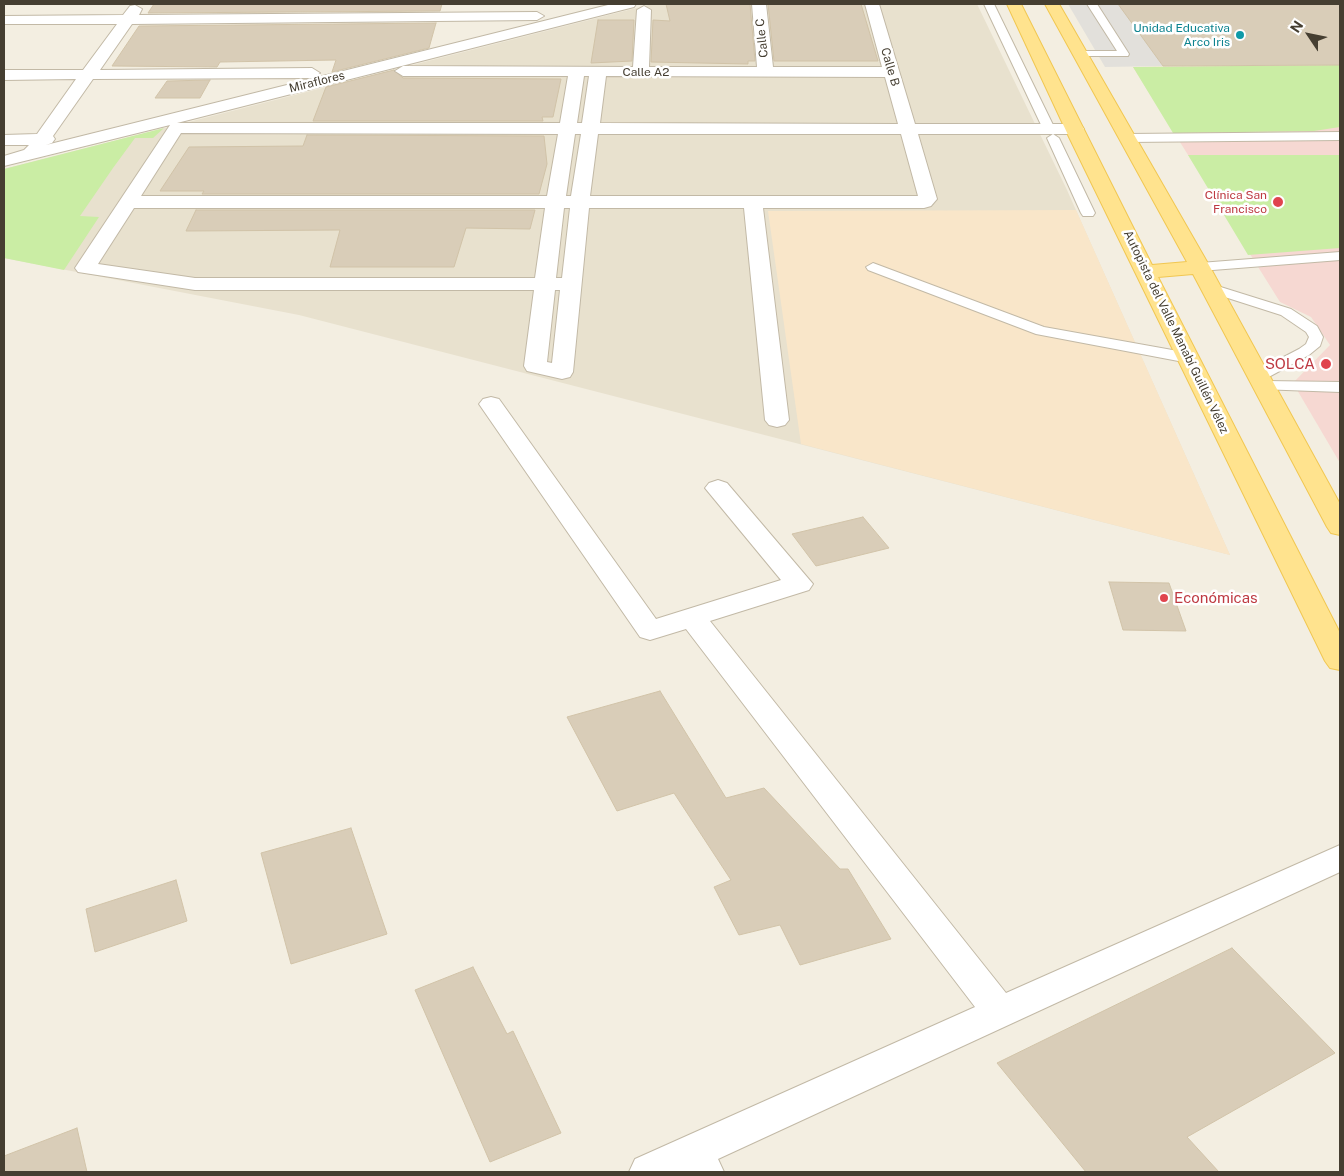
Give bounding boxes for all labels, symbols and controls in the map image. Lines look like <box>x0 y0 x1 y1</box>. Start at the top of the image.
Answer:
north arrow <box>1284 10 1334 60</box>
street label: Calle C <box>753 18 771 58</box>
text: N <box>1287 18 1306 36</box>
place label: Unidad Educativa Arco Iris <box>1133 21 1230 49</box>
marker: Unidad Educativa Arco Iris <box>1234 29 1246 41</box>
street label: Calle B <box>878 46 902 88</box>
street label: Calle A2 <box>623 65 669 79</box>
street label: Miraflores <box>288 68 346 96</box>
place label: Clínica San Francisco <box>1205 188 1267 216</box>
marker: Clínica San Francisco <box>1271 195 1285 209</box>
street label: Autopista del Valle Manabí Guillén Vélez <box>1120 228 1232 436</box>
place label: SOLCA <box>1265 355 1315 373</box>
marker: SOLCA <box>1319 357 1333 371</box>
place label: Económicas <box>1174 589 1257 607</box>
marker: Económicas <box>1158 592 1170 604</box>

